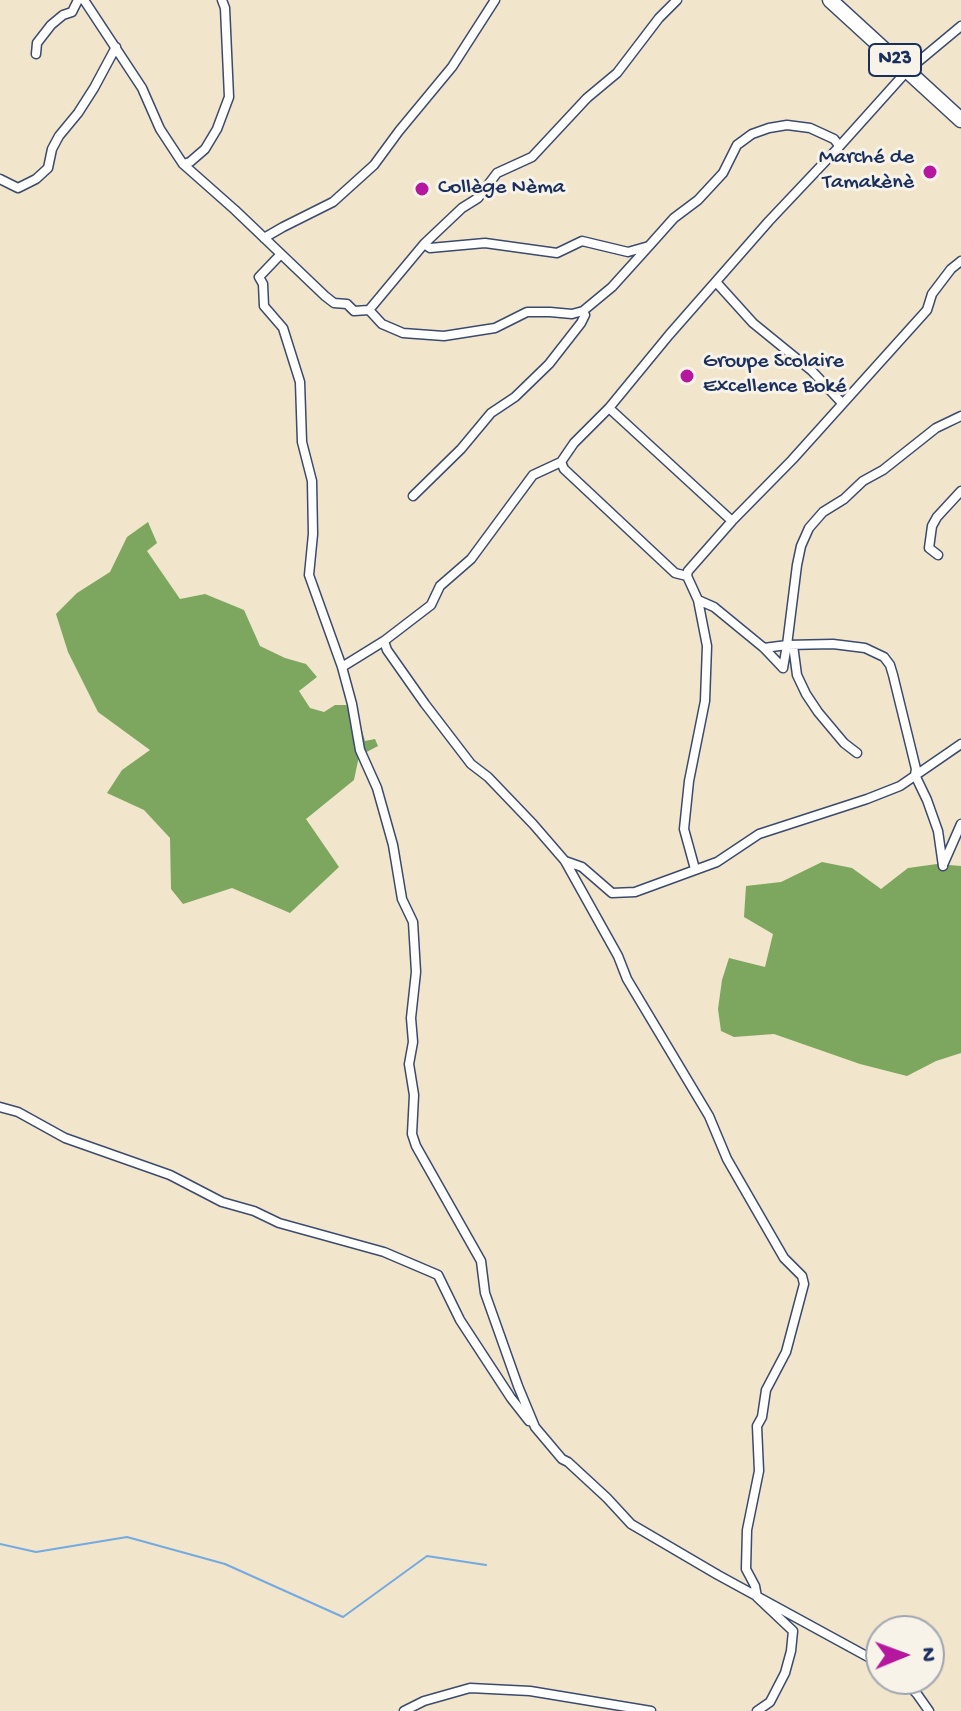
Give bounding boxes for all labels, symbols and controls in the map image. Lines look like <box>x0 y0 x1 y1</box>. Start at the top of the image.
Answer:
road number: N23 <box>869 44 921 76</box>
place label: Marché de Tamakènè <box>819 146 914 198</box>
marker: Marché de Tamakènè <box>921 163 939 181</box>
place label: Collège Nèma <box>438 176 565 202</box>
marker: Collège Nèma <box>413 180 431 198</box>
place label: Groupe Scolaire Excellence Boké <box>703 350 846 402</box>
marker: Groupe Scolaire Excellence Boké <box>678 367 696 385</box>
north arrow <box>865 1615 945 1695</box>
text: N <box>914 1647 940 1662</box>

